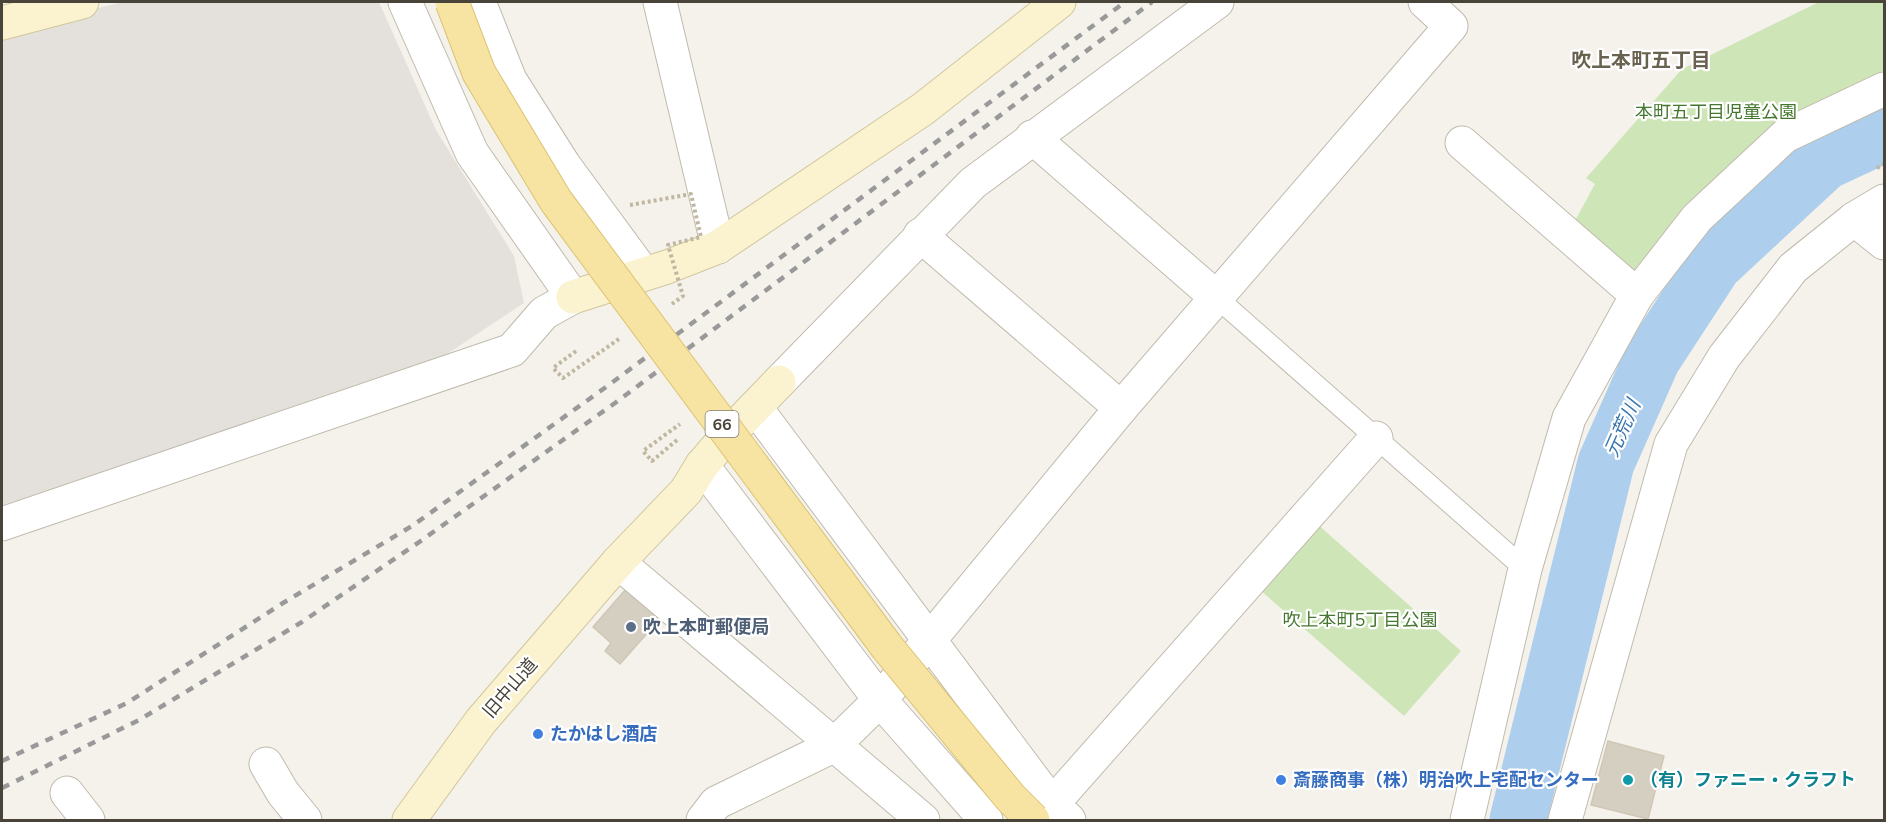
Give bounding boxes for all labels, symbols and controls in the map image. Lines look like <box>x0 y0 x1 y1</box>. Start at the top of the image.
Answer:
district label: 吹上本町五丁目 <box>1571 47 1711 74</box>
park label: 本町五丁目児童公園 <box>1635 100 1797 124</box>
water label: 元荒川 <box>1598 393 1648 461</box>
road number: 66 <box>706 411 738 437</box>
park label: 吹上本町5丁目公園 <box>1283 608 1437 632</box>
place label: 吹上本町郵便局 <box>643 615 769 639</box>
marker: 吹上本町郵便局 <box>624 620 638 634</box>
street label: 旧中山道 <box>477 653 543 723</box>
place label: たかはし酒店 <box>550 722 657 746</box>
marker: たかはし酒店 <box>531 727 545 741</box>
place label: 斎藤商事（株）明治吹上宅配センター <box>1293 768 1599 792</box>
place label: （有）ファニー・クラフト <box>1640 768 1856 792</box>
marker: 斎藤商事（株）明治吹上宅配センター <box>1274 773 1288 787</box>
marker: （有）ファニー・クラフト <box>1621 773 1635 787</box>

